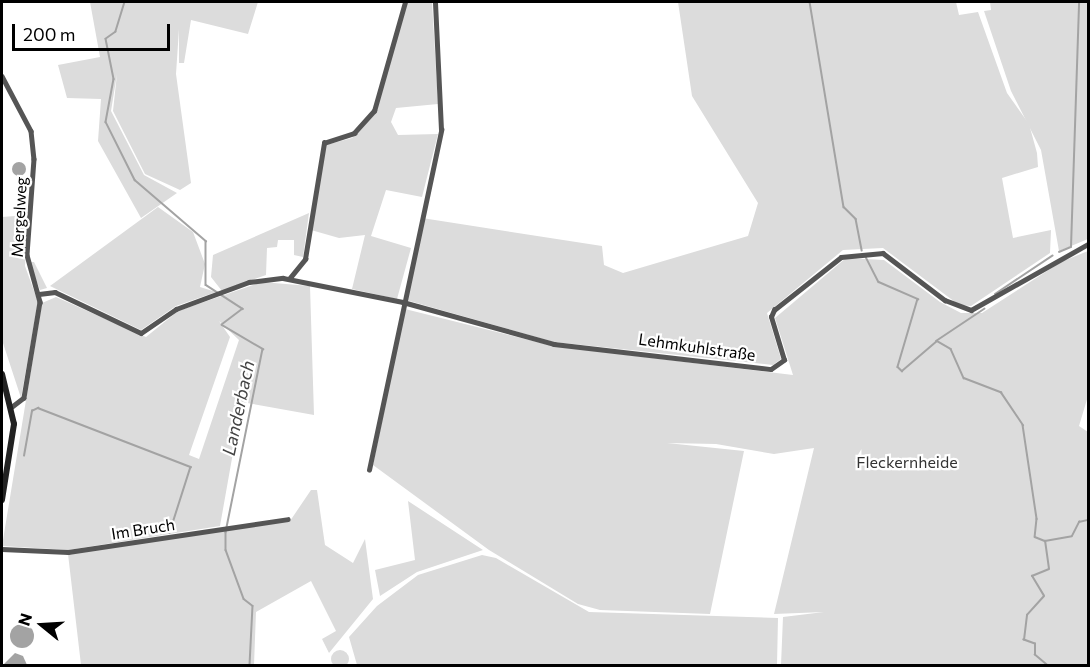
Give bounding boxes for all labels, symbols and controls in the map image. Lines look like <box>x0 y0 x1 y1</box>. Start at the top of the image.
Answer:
scale bar <box>15 12 172 50</box>
text: 200 m <box>23 23 76 45</box>
street label: Mergelweg <box>7 176 31 258</box>
street label: Lehmkuhlstraße <box>637 329 757 365</box>
water label: Landerbach <box>217 359 259 457</box>
park label: Fleckernheide <box>856 452 958 472</box>
street label: Im Bruch <box>110 514 176 544</box>
north arrow <box>12 595 72 655</box>
text: N <box>14 611 35 628</box>

